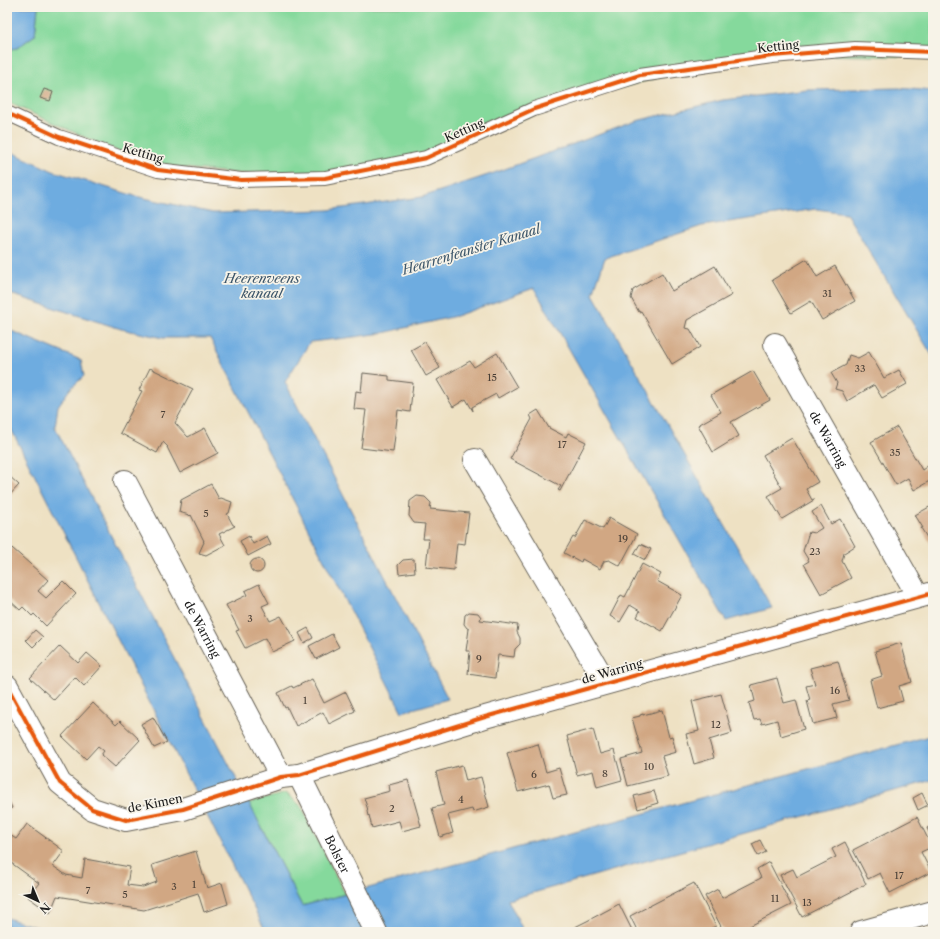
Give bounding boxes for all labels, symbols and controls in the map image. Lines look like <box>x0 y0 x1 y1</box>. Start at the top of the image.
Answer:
street label: Ketting <box>756 36 800 56</box>
street label: Ketting <box>442 114 487 145</box>
street label: Ketting <box>121 140 166 166</box>
water label: Hearrenfeanster Kanaal <box>399 220 544 278</box>
water label: Heerenveens kanaal <box>223 270 300 301</box>
house number: 31 <box>822 287 833 300</box>
house number: 33 <box>854 362 866 375</box>
house number: 15 <box>487 371 497 384</box>
house number: 7 <box>161 408 166 421</box>
street label: de Warring <box>807 408 851 470</box>
house number: 17 <box>557 438 567 451</box>
house number: 35 <box>890 446 900 459</box>
house number: 5 <box>203 507 209 520</box>
house number: 19 <box>618 532 628 545</box>
house number: 23 <box>809 545 821 558</box>
street label: de Warring <box>182 597 224 661</box>
house number: 3 <box>247 612 253 625</box>
house number: 9 <box>476 652 482 665</box>
street label: de Warring <box>580 655 645 687</box>
house number: 16 <box>830 684 840 697</box>
house number: 1 <box>303 694 308 707</box>
house number: 12 <box>711 718 721 731</box>
house number: 10 <box>644 760 654 773</box>
house number: 8 <box>602 767 608 780</box>
house number: 6 <box>531 768 537 781</box>
street label: de Kimen <box>126 790 184 816</box>
house number: 4 <box>458 793 464 806</box>
house number: 2 <box>389 802 395 815</box>
street label: Bolster <box>322 833 353 876</box>
house number: 17 <box>894 869 904 882</box>
house number: 1 <box>192 878 197 891</box>
house number: 3 <box>171 880 177 893</box>
north arrow <box>18 881 58 921</box>
house number: 7 <box>86 884 91 897</box>
house number: 5 <box>122 888 128 901</box>
house number: 11 <box>771 892 780 905</box>
house number: 13 <box>802 896 812 909</box>
text: N <box>36 900 53 917</box>

